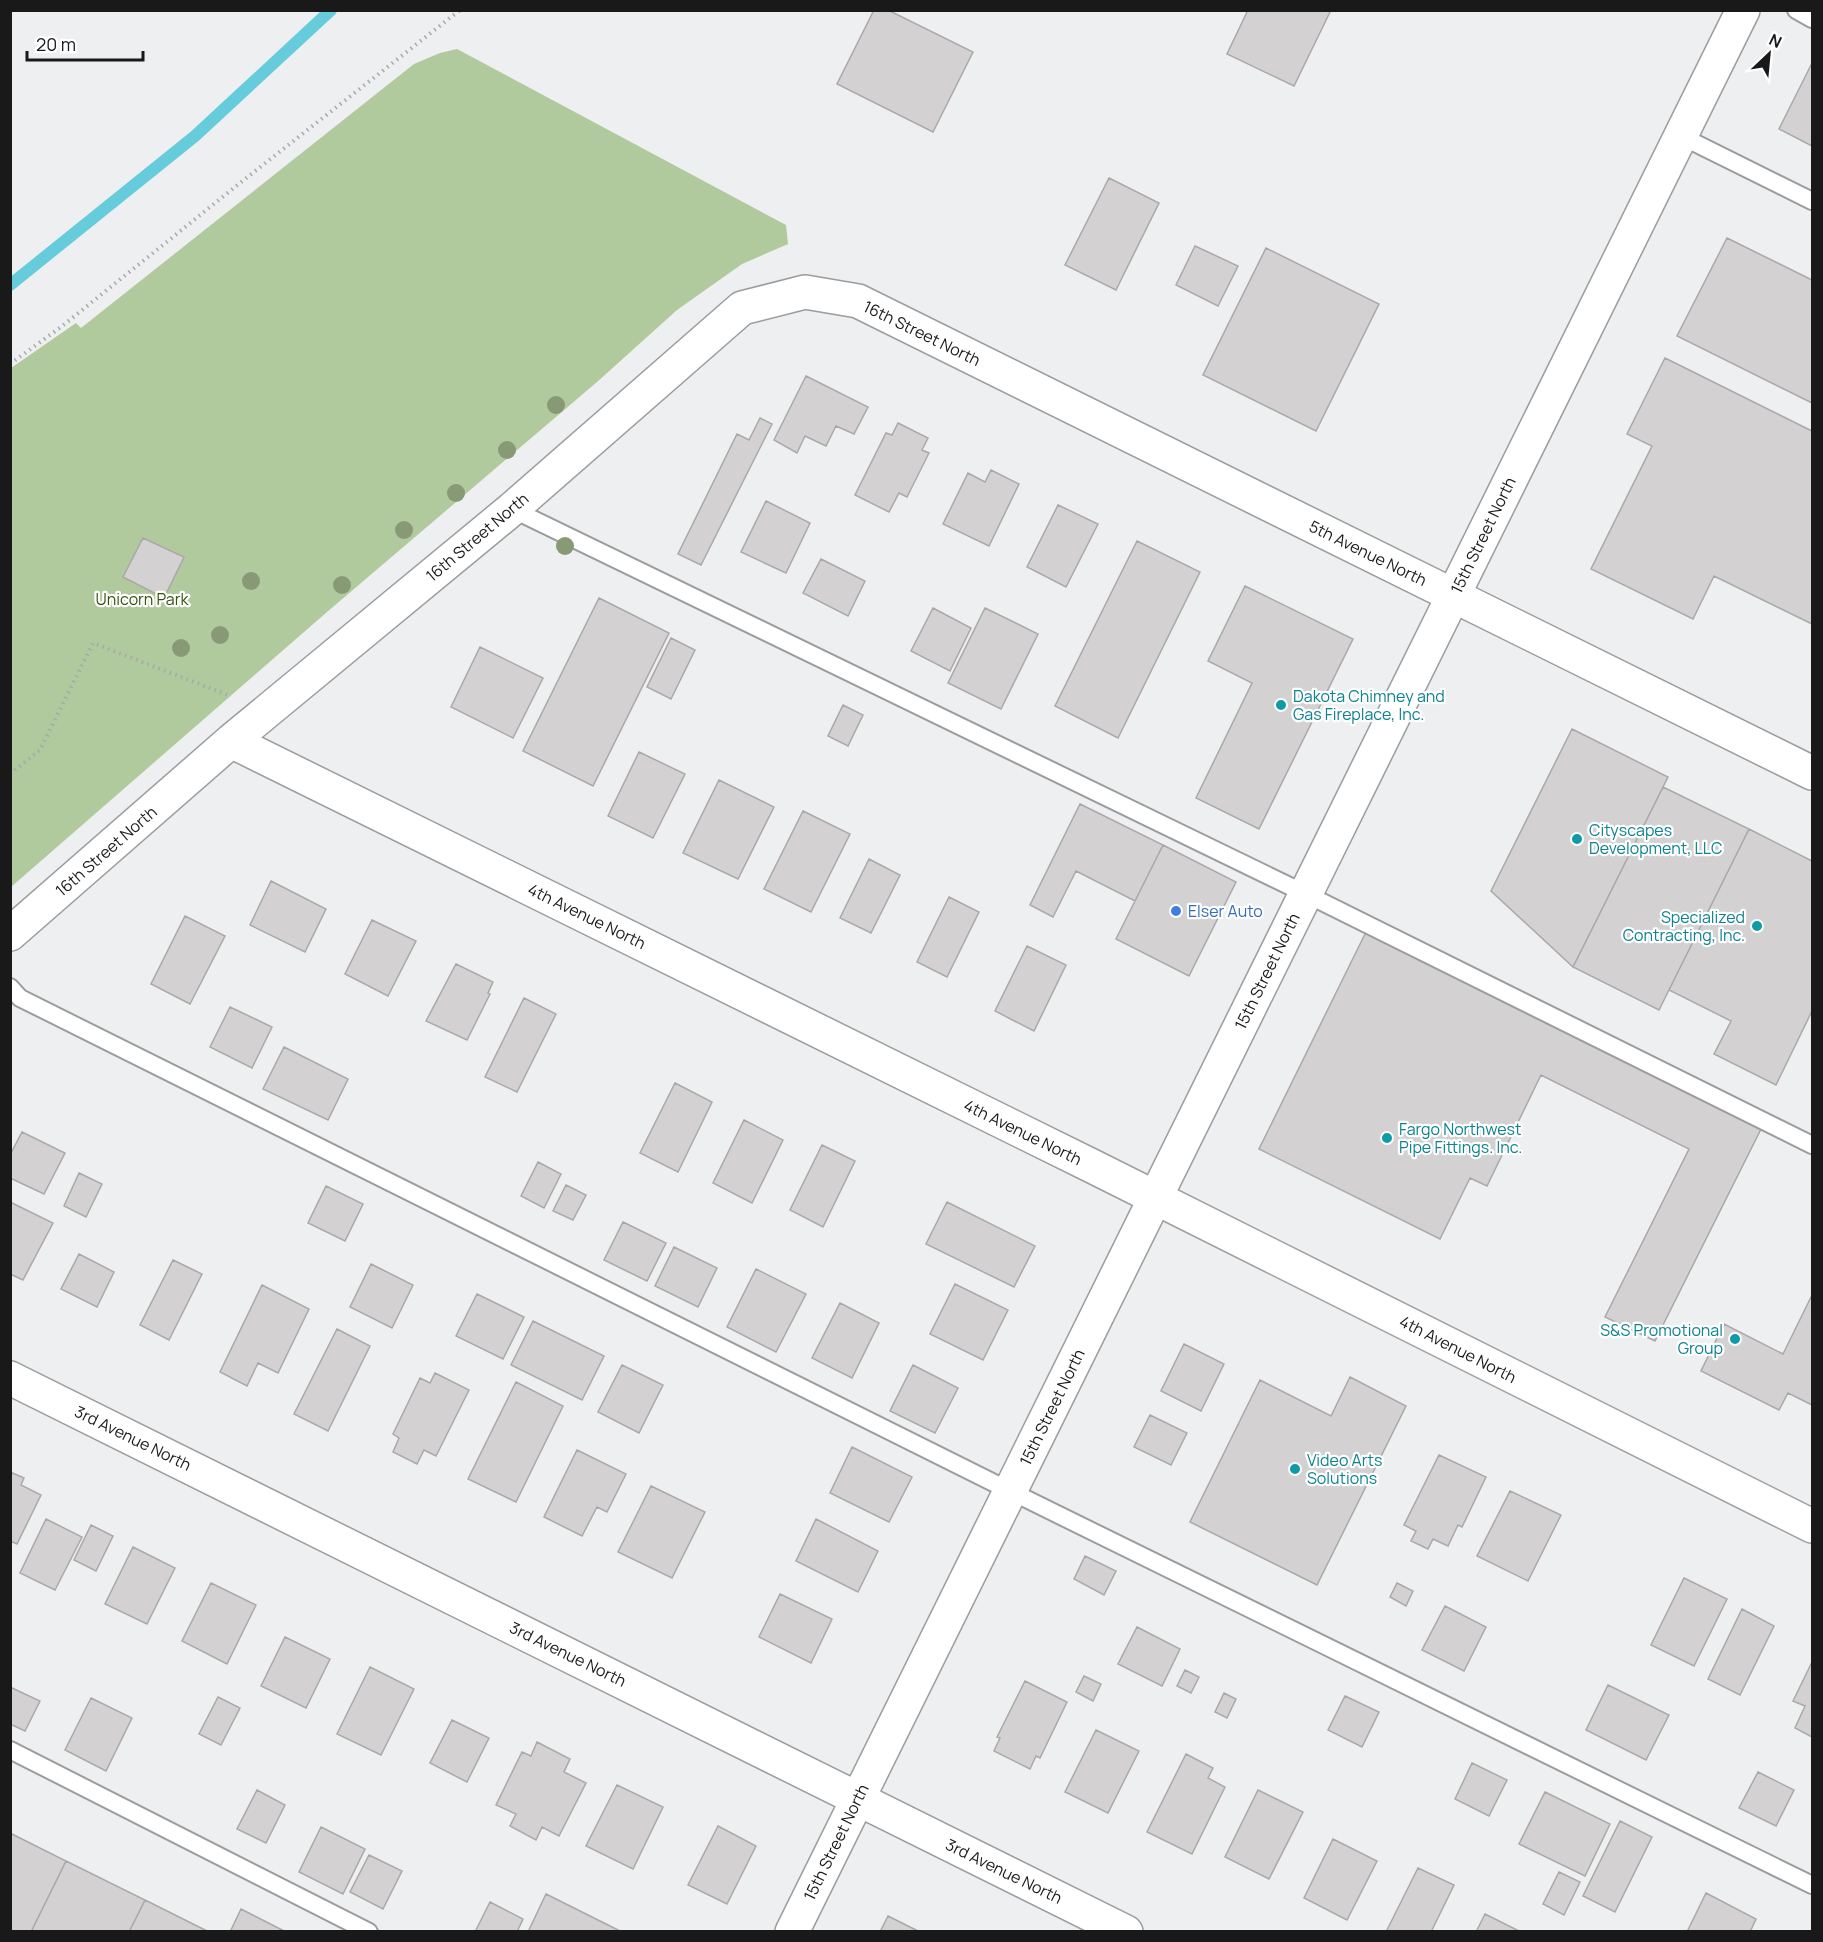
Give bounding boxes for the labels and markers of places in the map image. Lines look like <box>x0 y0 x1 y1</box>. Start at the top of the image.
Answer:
place label: Dakota Chimney and Gas Fireplace, Inc. <box>1293 685 1445 725</box>
marker: Dakota Chimney and Gas Fireplace, Inc. <box>1274 698 1288 712</box>
place label: Cityscapes Development, LLC <box>1589 819 1722 859</box>
marker: Cityscapes Development, LLC <box>1570 832 1584 846</box>
place label: Elser Auto <box>1188 900 1263 922</box>
marker: Elser Auto <box>1169 904 1183 918</box>
place label: Specialized Contracting, Inc. <box>1623 906 1745 946</box>
marker: Specialized Contracting, Inc. <box>1750 919 1764 933</box>
place label: Fargo Northwest Pipe Fittings. Inc. <box>1399 1118 1522 1158</box>
marker: Fargo Northwest Pipe Fittings. Inc. <box>1380 1131 1394 1145</box>
place label: S&S Promotional Group <box>1600 1319 1723 1359</box>
marker: S&S Promotional Group <box>1728 1332 1742 1346</box>
place label: Video Arts Solutions <box>1307 1449 1382 1489</box>
marker: Video Arts Solutions <box>1288 1462 1302 1476</box>

